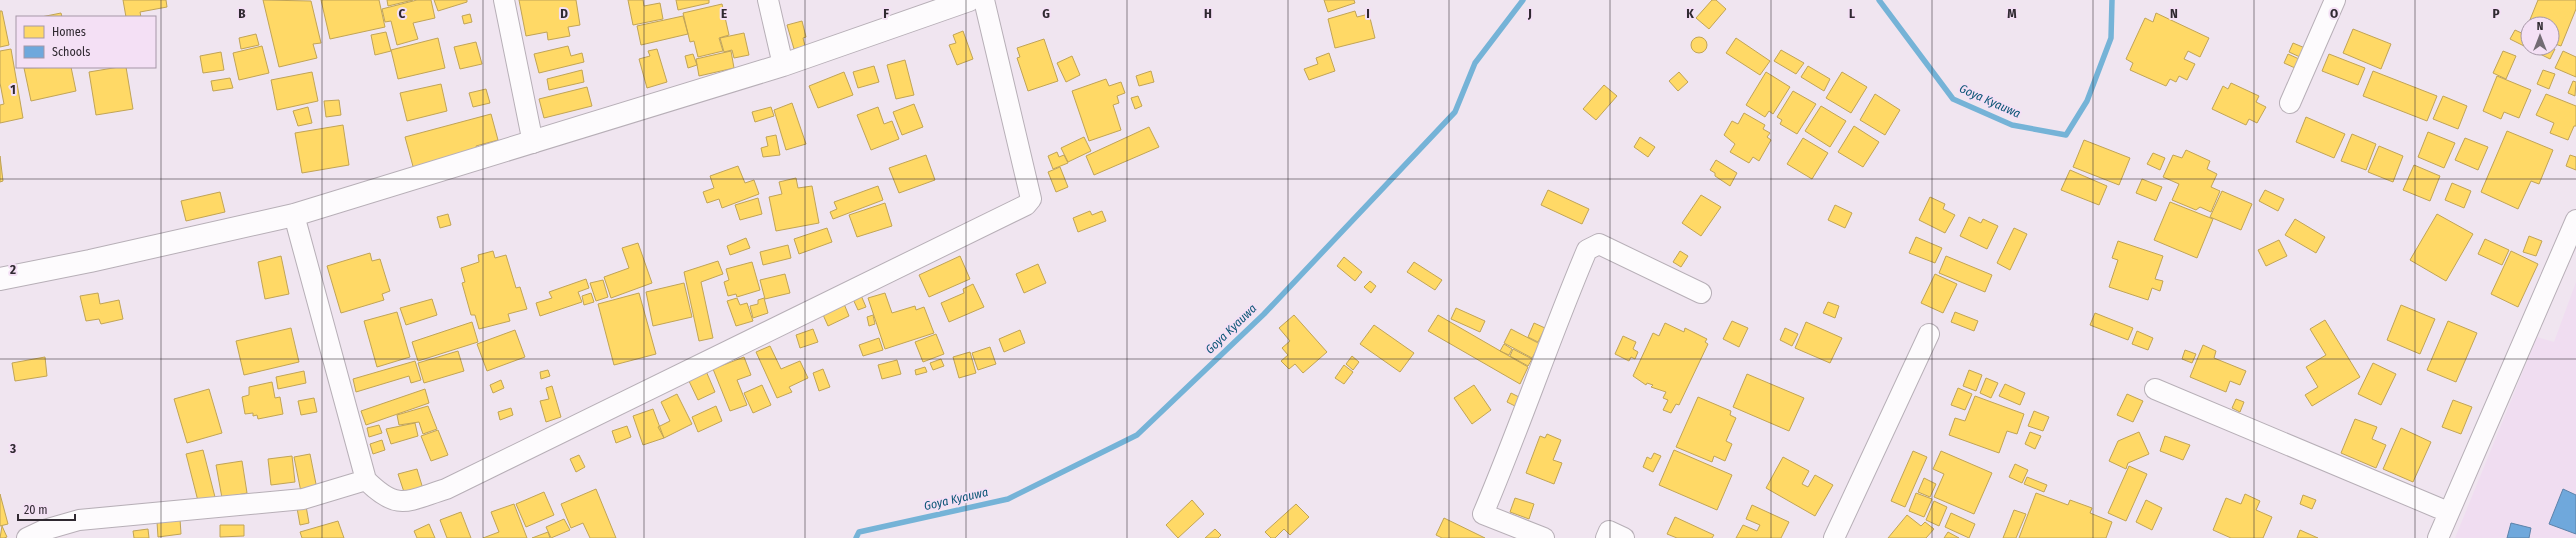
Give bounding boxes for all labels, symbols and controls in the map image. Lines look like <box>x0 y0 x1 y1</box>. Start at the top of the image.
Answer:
text: B <box>238 6 246 21</box>
text: C <box>399 6 406 21</box>
text: D <box>560 6 568 21</box>
text: E <box>721 6 727 21</box>
text: F <box>883 6 889 21</box>
text: G <box>1042 6 1050 21</box>
text: H <box>1204 6 1212 21</box>
text: I <box>1366 6 1370 21</box>
text: J <box>1527 6 1532 21</box>
text: K <box>1686 6 1694 21</box>
text: L <box>1849 6 1855 21</box>
text: M <box>2007 6 2017 21</box>
text: N <box>2170 6 2178 21</box>
text: O <box>2330 6 2338 21</box>
text: P <box>2492 6 2500 21</box>
legend <box>16 16 156 68</box>
north arrow <box>2520 16 2560 56</box>
text: N <box>2537 20 2543 33</box>
text: Homes <box>52 25 86 39</box>
text: Schools <box>52 45 90 59</box>
water label: Goya Kyauwa <box>1957 81 2023 121</box>
text: 1 <box>10 82 16 97</box>
text: 2 <box>9 262 16 277</box>
water label: Goya Kyauwa <box>1203 301 1259 357</box>
text: 3 <box>9 441 16 456</box>
water label: Goya Kyauwa <box>923 485 989 513</box>
scale bar <box>18 496 75 522</box>
text: 20 m <box>24 503 48 517</box>

